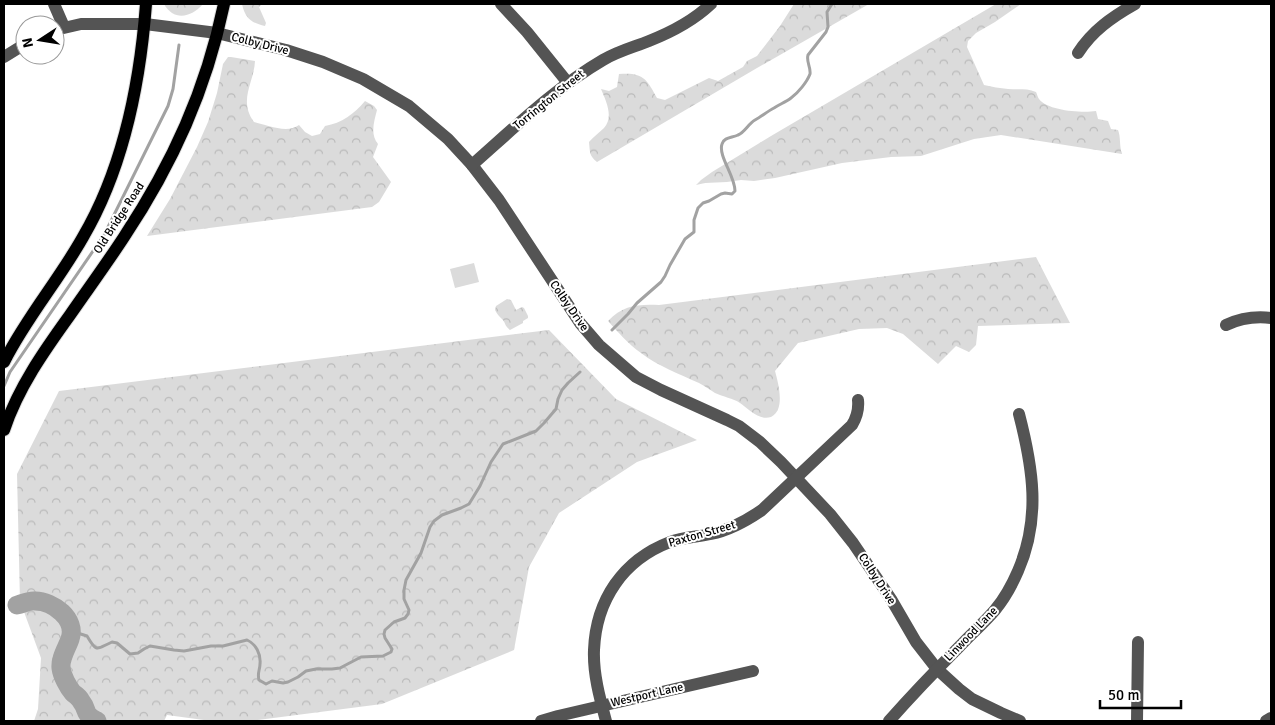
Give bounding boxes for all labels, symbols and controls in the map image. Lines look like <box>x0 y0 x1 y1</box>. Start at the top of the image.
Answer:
north arrow <box>15 15 65 65</box>
street label: Colby Drive <box>230 30 290 58</box>
text: N <box>18 36 37 49</box>
street label: Torrington Street <box>510 67 588 133</box>
street label: Old Bridge Road <box>90 179 148 257</box>
street label: Colby Drive <box>546 278 592 334</box>
street label: Paxton Street <box>667 517 737 551</box>
street label: Colby Drive <box>855 550 899 608</box>
street label: Linwood Lane <box>941 603 1001 665</box>
scale bar <box>1100 678 1181 710</box>
street label: Westport Lane <box>609 679 685 711</box>
text: 50 m <box>1108 686 1139 704</box>

